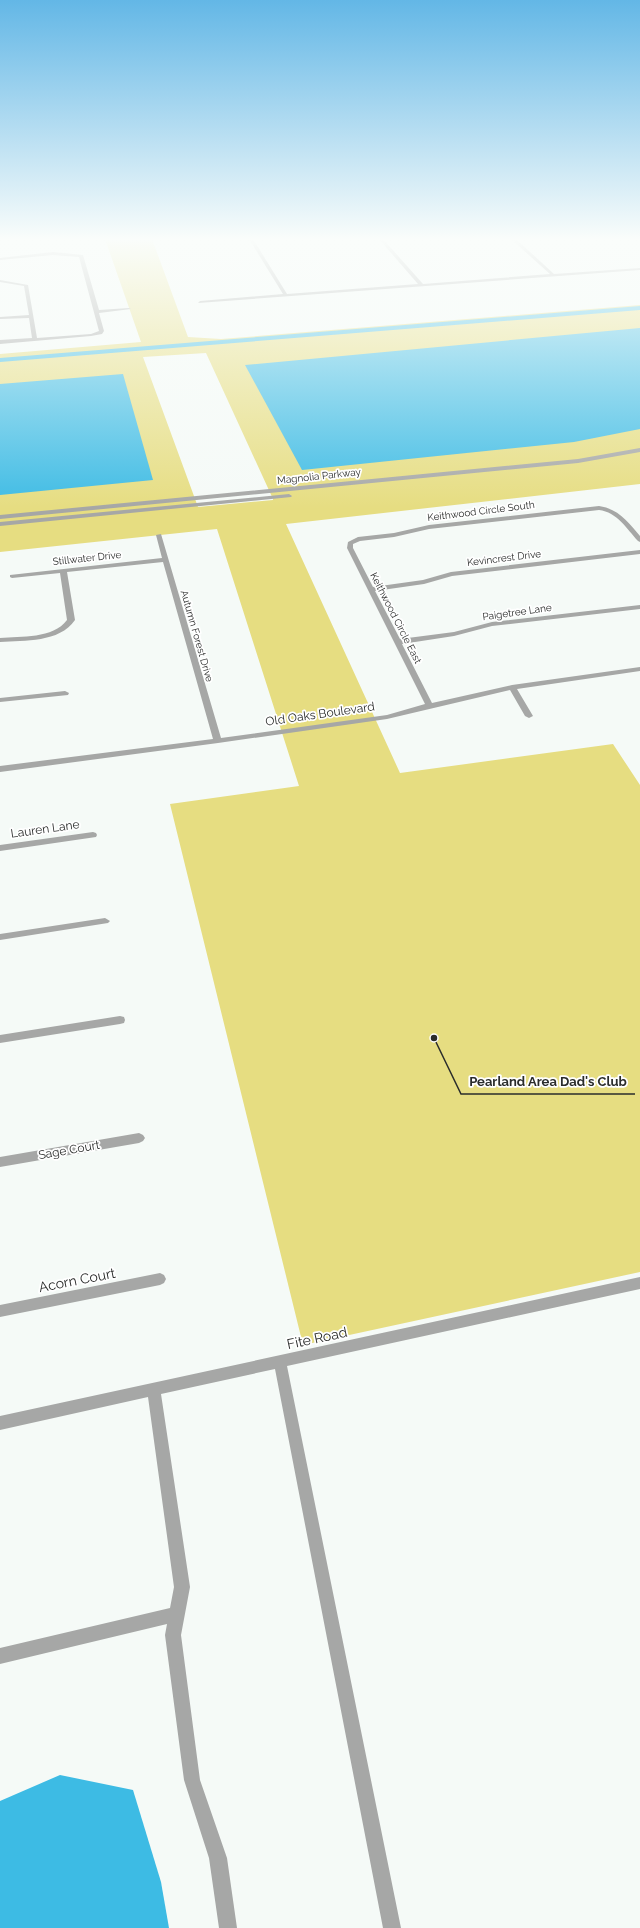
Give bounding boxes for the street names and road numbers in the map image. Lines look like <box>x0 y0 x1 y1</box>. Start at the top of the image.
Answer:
street label: Magnolia Parkway <box>277 466 362 486</box>
street label: Keithwood Circle South <box>427 499 535 523</box>
street label: Kevincrest Drive <box>466 548 542 568</box>
street label: Stillwater Drive <box>52 549 122 567</box>
street label: Keithwood Circle East <box>368 571 424 666</box>
street label: Autumn Forest Drive <box>179 589 215 683</box>
street label: Paigetree Lane <box>482 602 552 622</box>
street label: Old Oaks Boulevard <box>264 699 376 729</box>
street label: Lauren Lane <box>10 817 80 841</box>
street label: Sage Court <box>37 1138 101 1162</box>
street label: Acorn Court <box>37 1265 117 1295</box>
street label: Fite Road <box>285 1324 349 1352</box>

